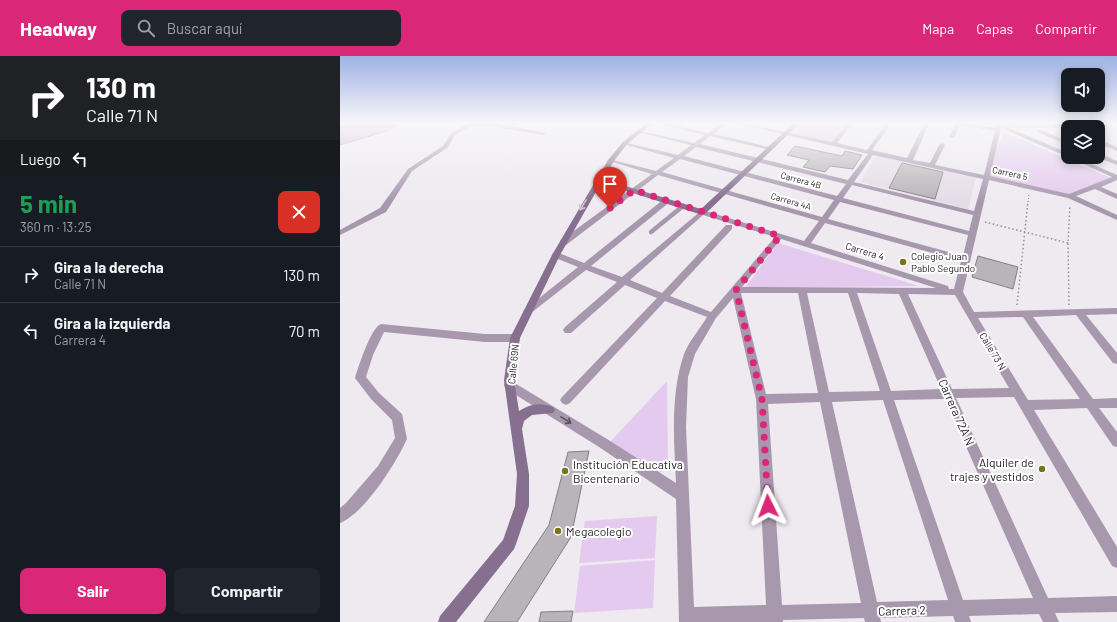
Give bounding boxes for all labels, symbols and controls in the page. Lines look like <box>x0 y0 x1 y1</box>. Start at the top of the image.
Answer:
search box <box>121 10 401 46</box>
text: Headway <box>20 17 97 40</box>
icon: search <box>135 17 157 39</box>
text: Buscar aquí <box>167 19 242 37</box>
text: Mapa <box>922 20 954 37</box>
text: Capas <box>976 20 1013 37</box>
text: Compartir <box>1035 20 1097 37</box>
map controls <box>1061 68 1105 164</box>
button: sound <box>1061 68 1105 112</box>
text: 130 m <box>86 70 156 104</box>
icon: right <box>20 72 72 124</box>
text: Calle 71 N <box>86 104 158 126</box>
button: layers <box>1061 120 1105 164</box>
icon: left <box>69 148 91 170</box>
text: Luego <box>20 150 61 168</box>
street label: Carrera 5 <box>991 164 1029 182</box>
pin <box>593 167 627 208</box>
street label: Carrera 4B <box>780 169 822 191</box>
icon: arrive <box>599 173 621 195</box>
text: 5 min <box>20 189 77 218</box>
street label: Carrera 4A <box>770 190 813 212</box>
button: close <box>278 191 320 233</box>
one-way arrow <box>579 199 587 211</box>
text: 360 m · 13:25 <box>20 219 91 235</box>
street label: Carrera 4 <box>844 239 886 263</box>
place label: Colegio Juan Pablo Segundo <box>911 250 975 274</box>
marker: Colegio Juan Pablo Segundo <box>898 257 908 267</box>
text: Gira a la derecha <box>54 258 164 276</box>
icon: right <box>20 264 42 286</box>
text: 130 m <box>283 266 320 284</box>
text: Calle 71 N <box>54 276 106 292</box>
text: Gira a la izquierda <box>54 314 170 332</box>
icon: left <box>20 320 42 342</box>
text: 70 m <box>289 322 320 340</box>
street label: Calle 73 N <box>977 330 1009 372</box>
text: Carrera 4 <box>54 332 106 348</box>
street label: Calle 69N <box>505 343 521 385</box>
street label: Carrera 72A N <box>936 377 978 447</box>
one-way arrow <box>560 416 571 424</box>
place label: Alquiler de trajes y vestidos <box>950 455 1034 483</box>
place label: Institución Educativa Bicentenario <box>573 457 683 485</box>
marker: Alquiler de trajes y vestidos <box>1037 464 1047 474</box>
marker: Institución Educativa Bicentenario <box>560 466 570 476</box>
position arrow <box>747 485 789 527</box>
place label: Megacolegio <box>566 524 631 538</box>
marker: Megacolegio <box>553 526 563 536</box>
button: Salir <box>20 568 166 614</box>
button: Compartir <box>174 568 320 614</box>
street label: Carrera 2 <box>878 602 926 618</box>

